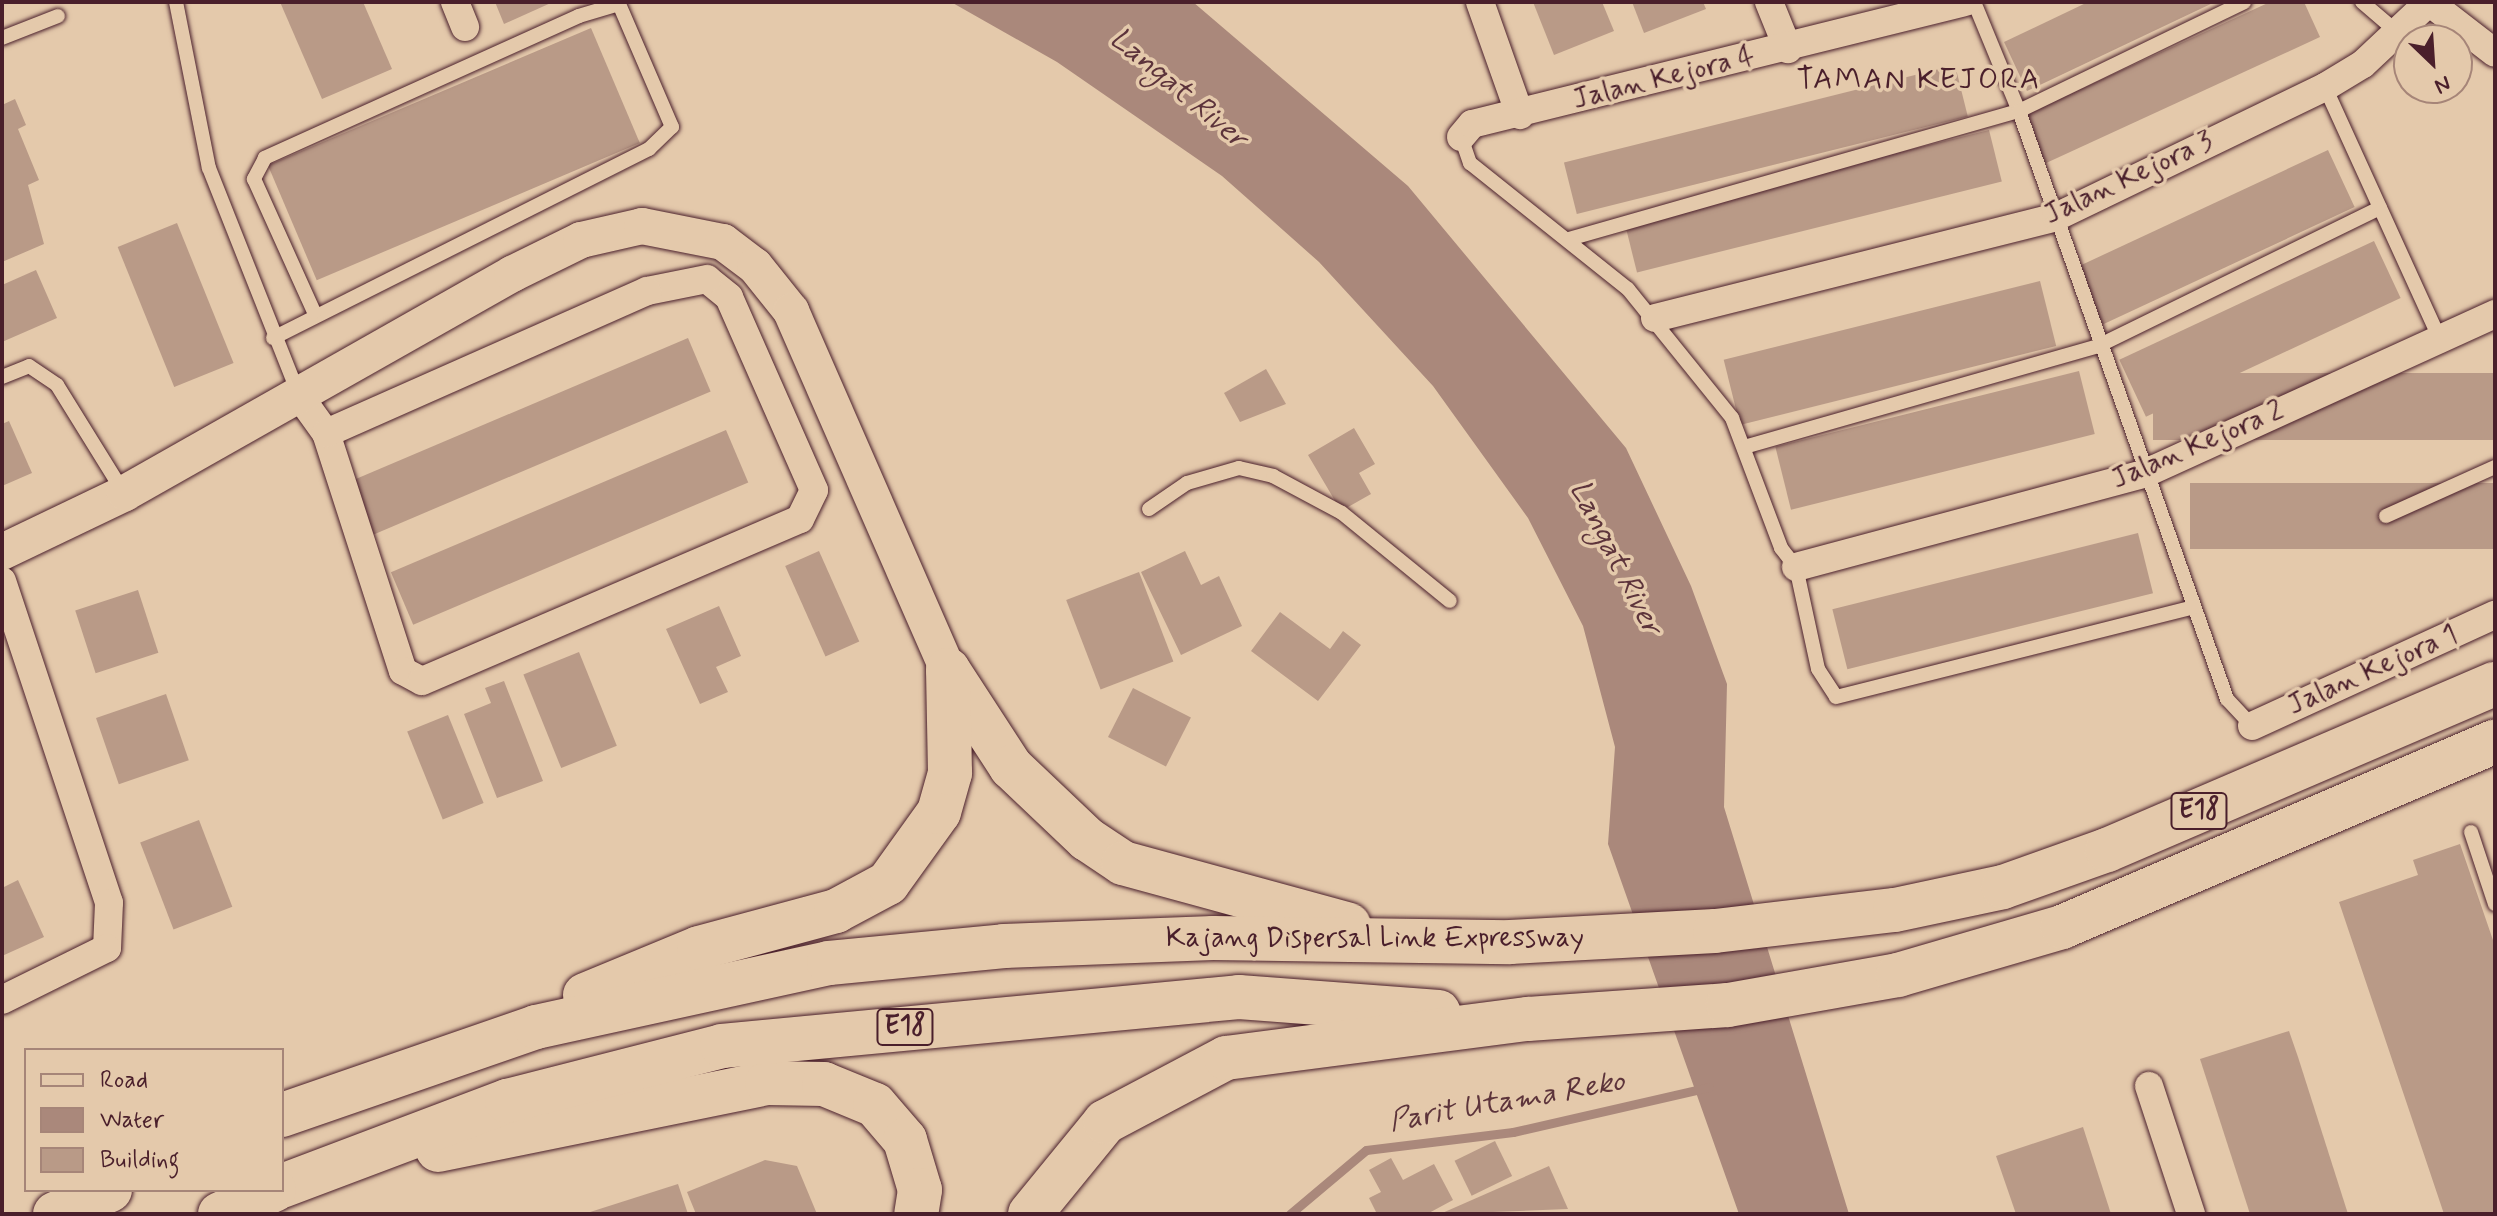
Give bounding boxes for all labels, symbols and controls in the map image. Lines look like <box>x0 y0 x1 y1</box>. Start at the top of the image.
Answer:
water label: Langat River <box>1101 20 1255 158</box>
north arrow <box>2393 24 2473 104</box>
street label: Jalan Kejora 4 <box>1568 40 1760 118</box>
district label: TAMAN KEJORA <box>1796 62 2042 98</box>
text: N <box>2430 68 2455 100</box>
street label: Jalan Kejora 3 <box>2038 125 2220 233</box>
street label: Jalan Kejora 2 <box>2106 394 2290 498</box>
water label: Langat River <box>1560 474 1670 642</box>
street label: Jalan Kejora 1 <box>2281 618 2465 724</box>
road number: E18 <box>2169 789 2229 833</box>
street label: Kajang Dispersal Link Expressway <box>1163 922 1587 956</box>
road number: E18 <box>875 1005 935 1049</box>
legend <box>24 1048 284 1192</box>
water label: Parit Utama Reko <box>1385 1063 1629 1141</box>
text: Road <box>100 1065 148 1096</box>
text: Water <box>100 1105 164 1136</box>
text: Building <box>100 1145 180 1176</box>

